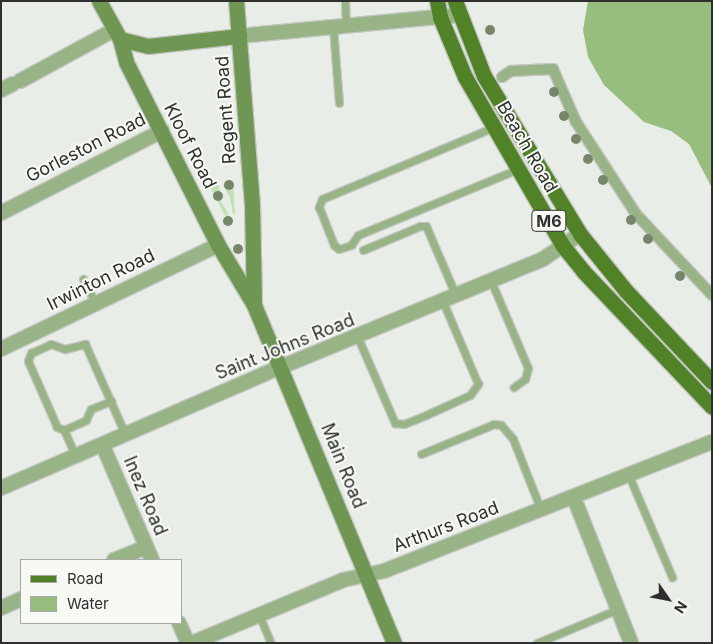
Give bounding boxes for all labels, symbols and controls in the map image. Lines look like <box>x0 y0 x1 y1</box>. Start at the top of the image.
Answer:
street label: Regent Road <box>211 55 241 165</box>
street label: Beach Road <box>492 97 562 197</box>
street label: Kloof Road <box>159 100 221 192</box>
street label: Gorleston Road <box>23 109 149 187</box>
road number: M6 <box>530 208 568 235</box>
street label: Irwinton Road <box>44 245 158 315</box>
street label: Saint Johns Road <box>212 309 358 385</box>
street label: Main Road <box>316 420 370 512</box>
street label: Inez Road <box>119 453 171 539</box>
street label: Arthurs Road <box>390 497 502 557</box>
legend <box>20 559 182 624</box>
text: Road <box>67 569 103 588</box>
north arrow <box>643 574 693 624</box>
text: Water <box>67 594 109 613</box>
text: N <box>671 598 691 617</box>

